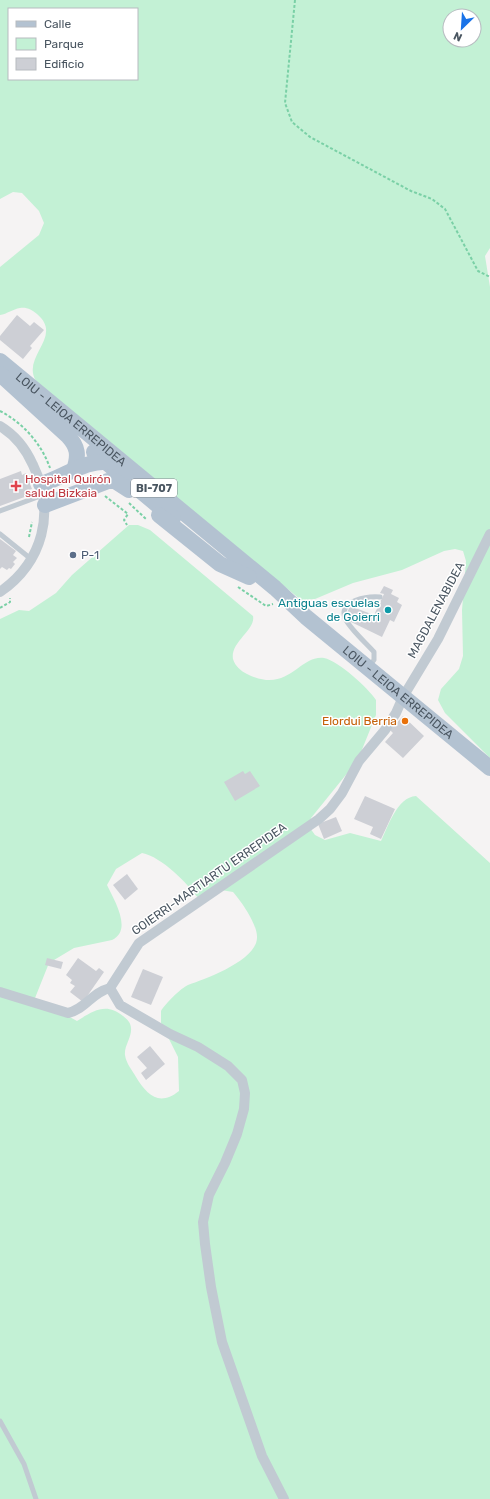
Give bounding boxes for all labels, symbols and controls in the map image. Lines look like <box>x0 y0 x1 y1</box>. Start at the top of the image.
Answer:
legend <box>8 8 138 80</box>
north arrow <box>442 8 482 48</box>
text: Calle <box>44 17 71 31</box>
text: N <box>452 29 464 44</box>
text: Parque <box>44 37 84 51</box>
text: Edificio <box>44 57 84 71</box>
street label: LOIU - LEIOA ERREPIDEA <box>13 370 129 469</box>
place label: Hospital Quirón salud Bizkaia <box>25 472 111 500</box>
road number: BI-707 <box>131 479 177 497</box>
marker: Hospital Quirón salud Bizkaia <box>10 480 22 492</box>
place label: P-1 <box>81 548 99 562</box>
marker: P-1 <box>68 550 78 560</box>
street label: MAGDALENABIDEA <box>405 559 467 661</box>
place label: Antiguas escuelas de Goierri <box>278 596 380 624</box>
marker: Antiguas escuelas de Goierri <box>383 605 393 615</box>
street label: LOIU - LEIOA ERREPIDEA <box>340 643 456 742</box>
place label: Elordui Berria <box>322 714 397 728</box>
marker: Elordui Berria <box>400 716 410 726</box>
street label: GOIERRI-MARTIARTU ERREPIDEA <box>129 820 289 938</box>

